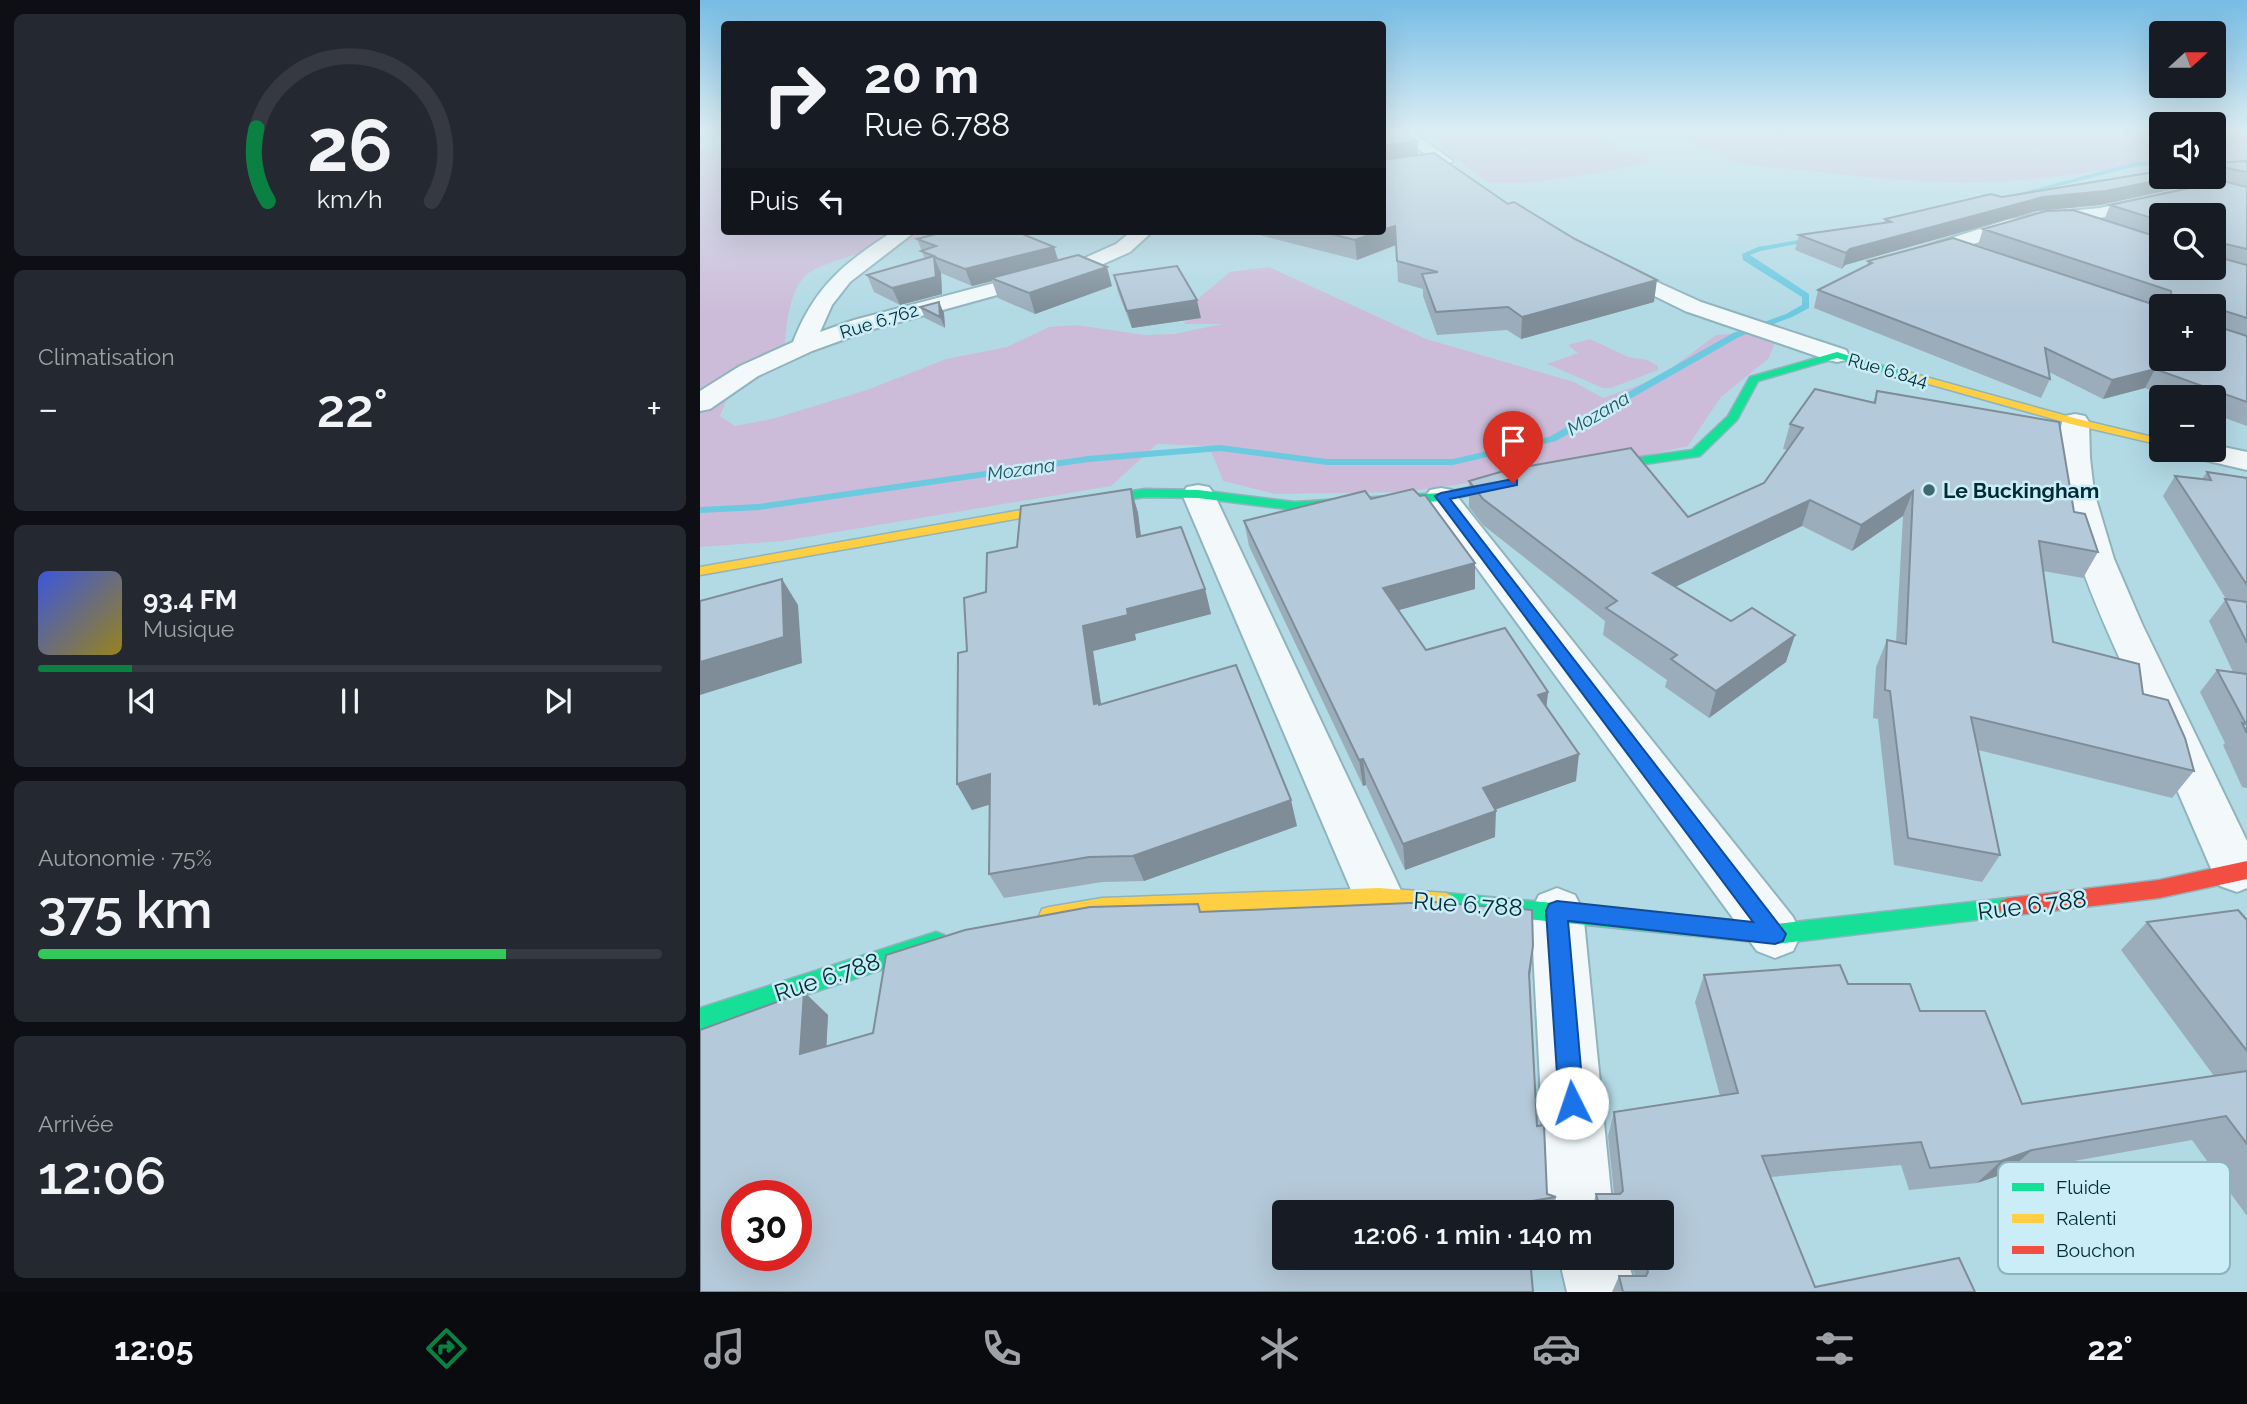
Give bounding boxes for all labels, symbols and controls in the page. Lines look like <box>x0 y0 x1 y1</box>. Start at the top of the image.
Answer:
north arrow <box>2149 21 2226 98</box>
map controls <box>2149 21 2226 462</box>
text: 20 m <box>864 47 979 104</box>
icon: right <box>749 49 840 140</box>
text: 26 <box>307 103 393 188</box>
text: Rue 6.788 <box>864 106 1010 143</box>
button: sound <box>2149 112 2226 189</box>
icon: left <box>813 182 851 220</box>
text: km/h <box>317 184 383 214</box>
text: Puis <box>749 186 799 216</box>
button: search <box>2149 203 2226 280</box>
button: + <box>2149 294 2226 371</box>
street label: Rue 6.762 <box>837 299 921 343</box>
text: Climatisation <box>38 343 175 370</box>
street label: Rue 6.844 <box>1846 349 1930 391</box>
text: 22° <box>317 378 388 439</box>
button: − <box>2149 385 2226 462</box>
text: − <box>38 386 58 431</box>
text: + <box>646 386 662 431</box>
water label: Mozana <box>1563 386 1633 440</box>
pin <box>1483 411 1543 483</box>
icon: arrive <box>1494 422 1532 460</box>
water label: Mozana <box>986 453 1056 485</box>
place label: Le Buckingham <box>1943 478 2099 503</box>
marker: Le Buckingham <box>1921 482 1937 498</box>
text: 93.4 FM <box>143 585 237 615</box>
text: Musique <box>143 615 234 642</box>
icon: previous <box>123 682 161 720</box>
icon: pause <box>331 682 369 720</box>
icon: next <box>539 682 577 720</box>
text: Autonomie · 75% <box>38 844 212 871</box>
text: 375 km <box>38 879 213 940</box>
street label: Rue 6.788 <box>1976 884 2088 926</box>
street label: Rue 6.788 <box>1412 886 1524 922</box>
street label: Rue 6.788 <box>770 946 884 1008</box>
position arrow <box>1535 1066 1609 1140</box>
text: Arrivée <box>38 1110 114 1137</box>
text: 12:06 <box>38 1145 166 1206</box>
legend <box>1998 1162 2230 1274</box>
text: Fluide <box>2056 1176 2111 1198</box>
speed limit sign: 30 <box>721 1180 812 1271</box>
text: Ralenti <box>2056 1207 2116 1229</box>
text: 12:06 · 1 min · 140 m <box>1354 1220 1592 1250</box>
text: Bouchon <box>2056 1239 2135 1261</box>
icon: directions <box>422 1324 471 1373</box>
icon: music <box>700 1324 749 1373</box>
icon: phone <box>977 1324 1026 1373</box>
icon: climate <box>1255 1324 1304 1373</box>
icon: car <box>1532 1324 1581 1373</box>
icon: filters <box>1810 1324 1859 1373</box>
text: 12:05 <box>114 1330 193 1367</box>
text: 22° <box>2088 1330 2133 1367</box>

